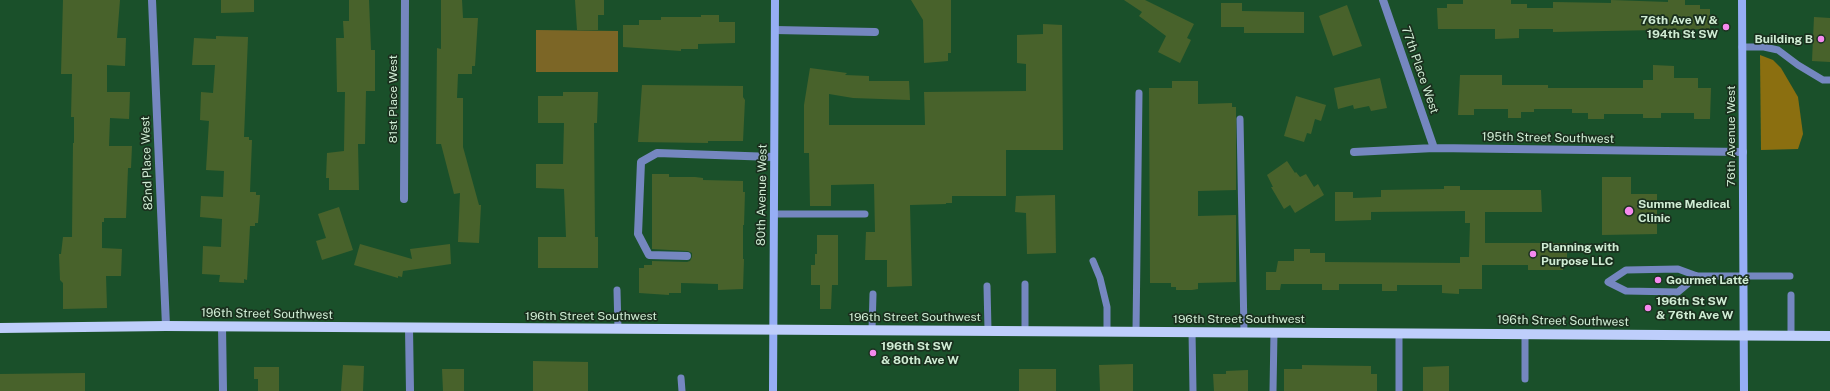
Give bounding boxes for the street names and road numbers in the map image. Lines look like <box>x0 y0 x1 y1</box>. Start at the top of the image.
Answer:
street label: 77th Place West <box>1398 24 1442 116</box>
street label: 81st Place West <box>386 55 400 143</box>
street label: 76th Avenue West <box>1724 85 1738 187</box>
street label: 82nd Place West <box>138 116 156 210</box>
street label: 195th Street Southwest <box>1482 130 1614 146</box>
street label: 80th Avenue West <box>754 144 770 246</box>
street label: 196th Street Southwest <box>201 306 333 322</box>
street label: 196th Street Southwest <box>525 309 657 323</box>
street label: 196th Street Southwest <box>849 310 981 324</box>
street label: 196th Street Southwest <box>1173 312 1305 326</box>
street label: 196th Street Southwest <box>1497 313 1629 329</box>

